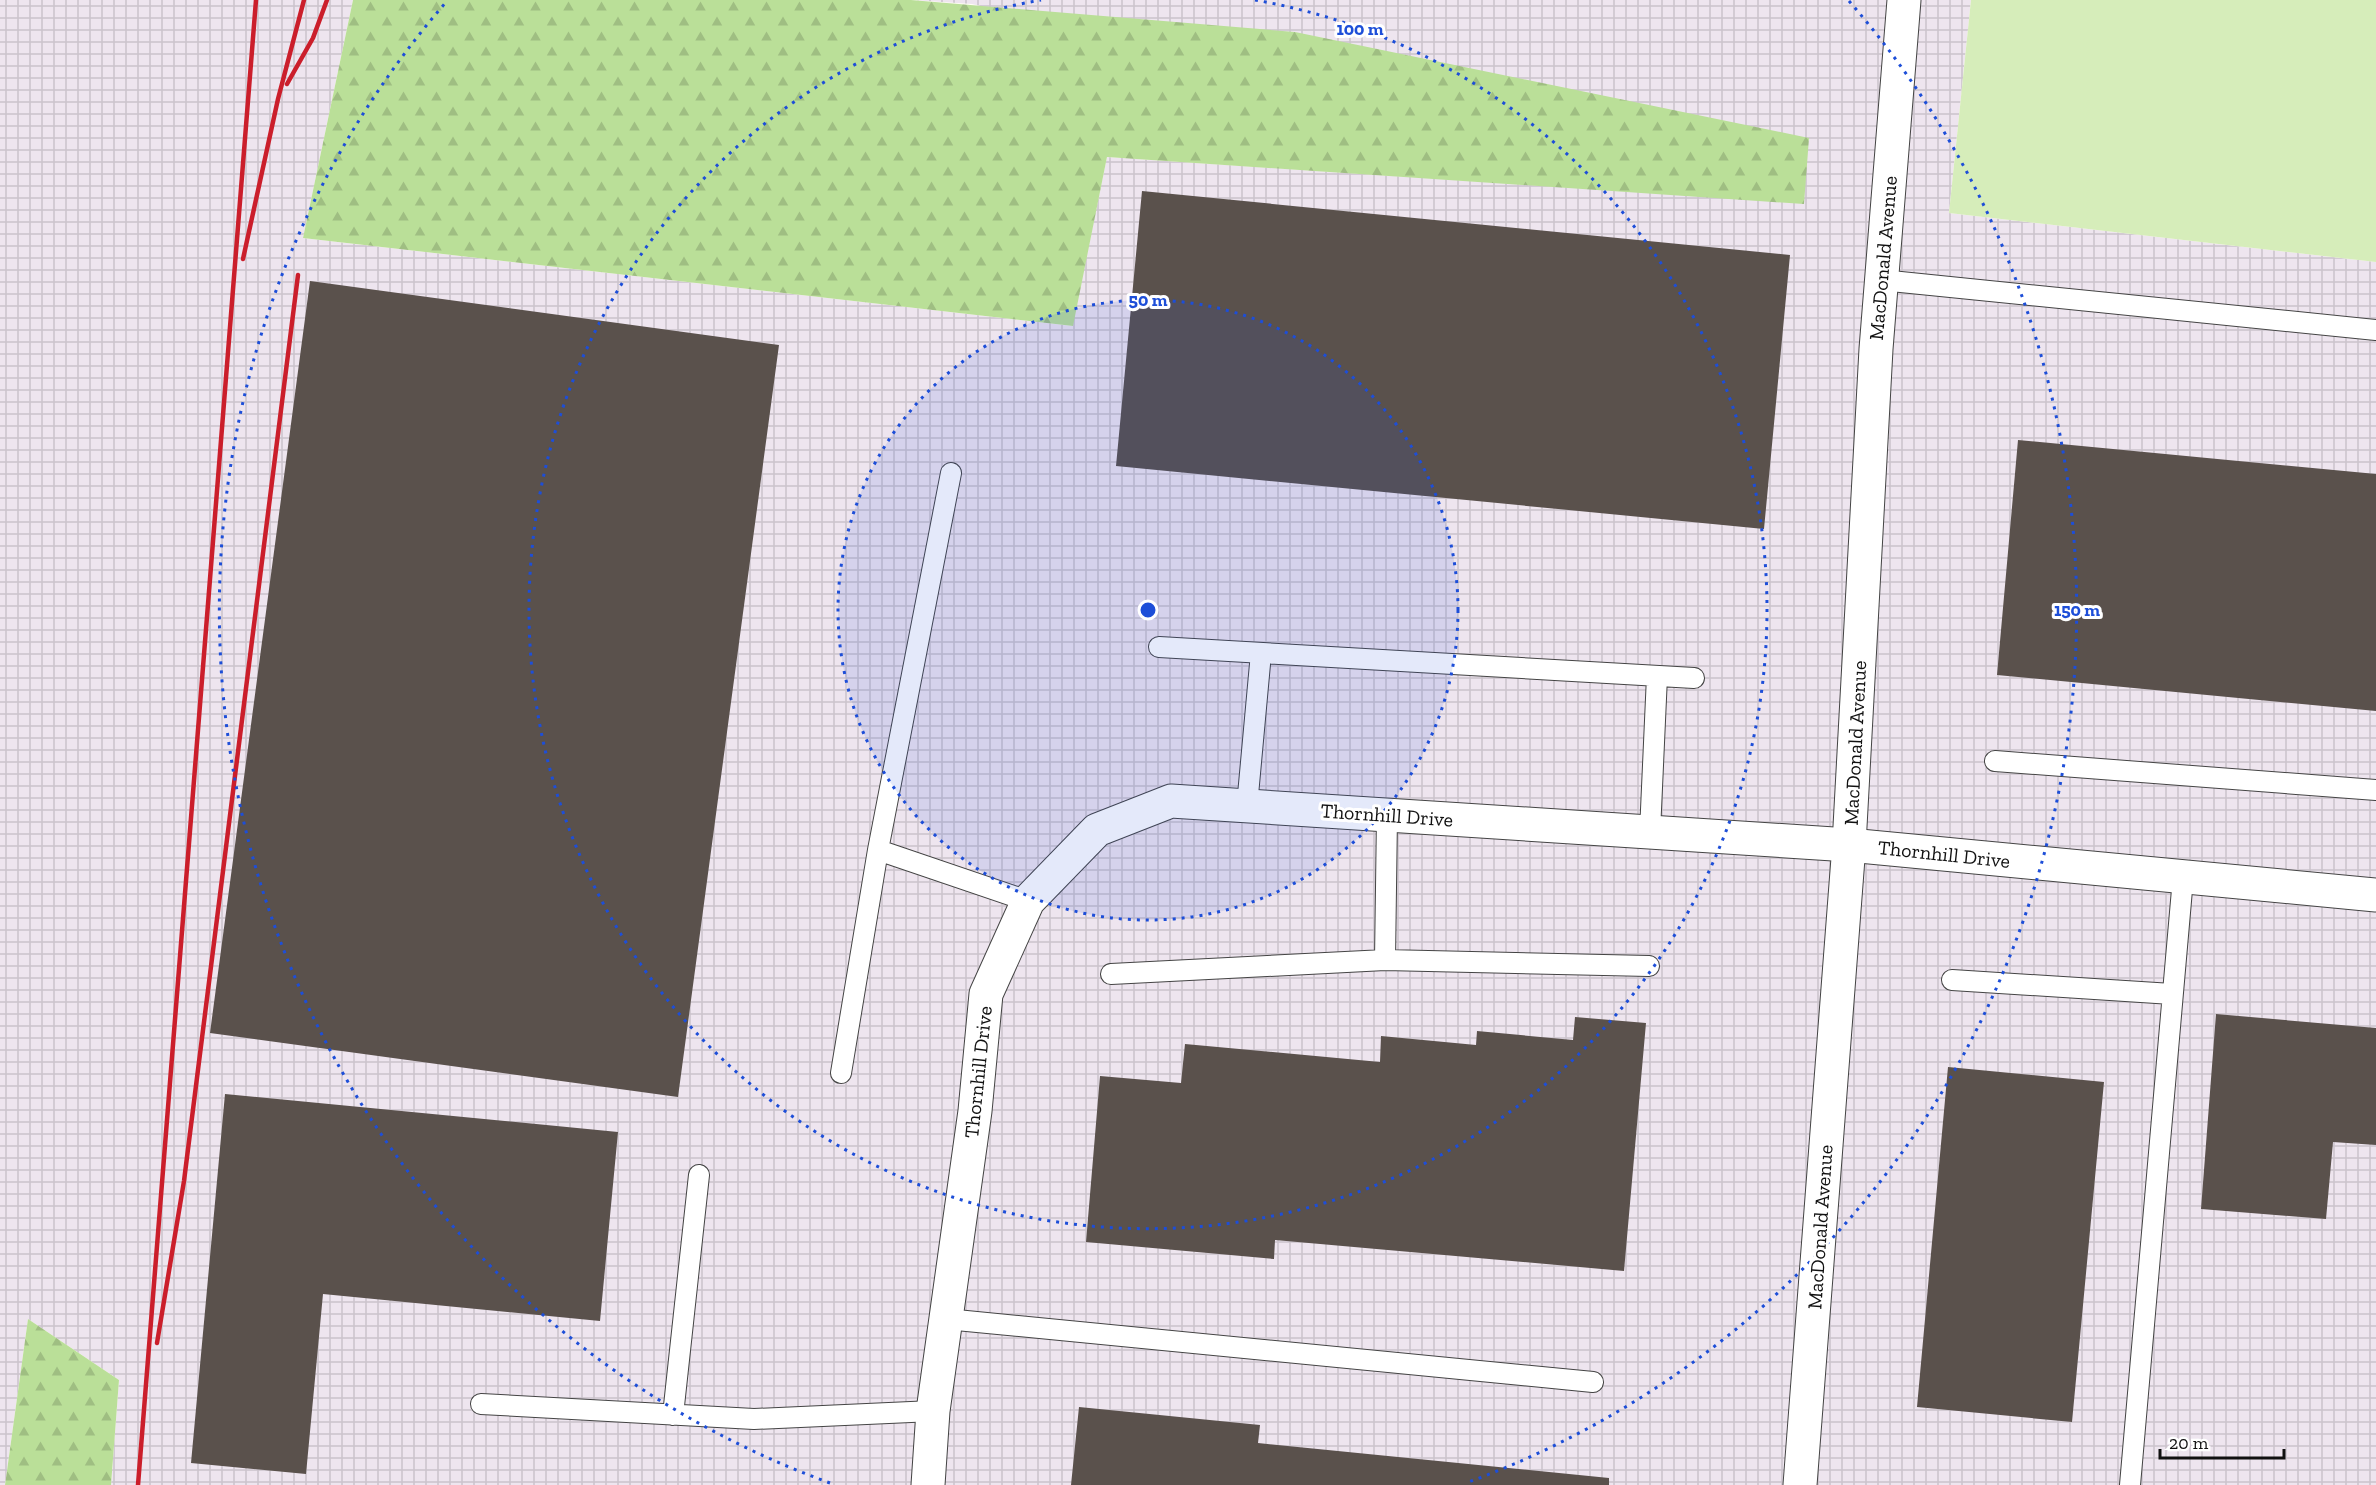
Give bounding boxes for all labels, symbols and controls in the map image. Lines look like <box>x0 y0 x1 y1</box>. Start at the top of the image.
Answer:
text: 100 m <box>1336 18 1384 40</box>
street label: MacDonald Avenue <box>1864 175 1902 341</box>
text: 50 m <box>1129 289 1168 311</box>
text: 150 m <box>2054 599 2100 621</box>
centre of rings <box>1138 600 1158 620</box>
street label: MacDonald Avenue <box>1839 660 1871 826</box>
street label: Thornhill Drive <box>1320 798 1454 832</box>
street label: Thornhill Drive <box>1877 835 2011 873</box>
street label: Thornhill Drive <box>959 1005 997 1139</box>
street label: MacDonald Avenue <box>1802 1144 1838 1310</box>
scale bar <box>2160 1422 2284 1460</box>
text: 20 m <box>2169 1432 2209 1454</box>

